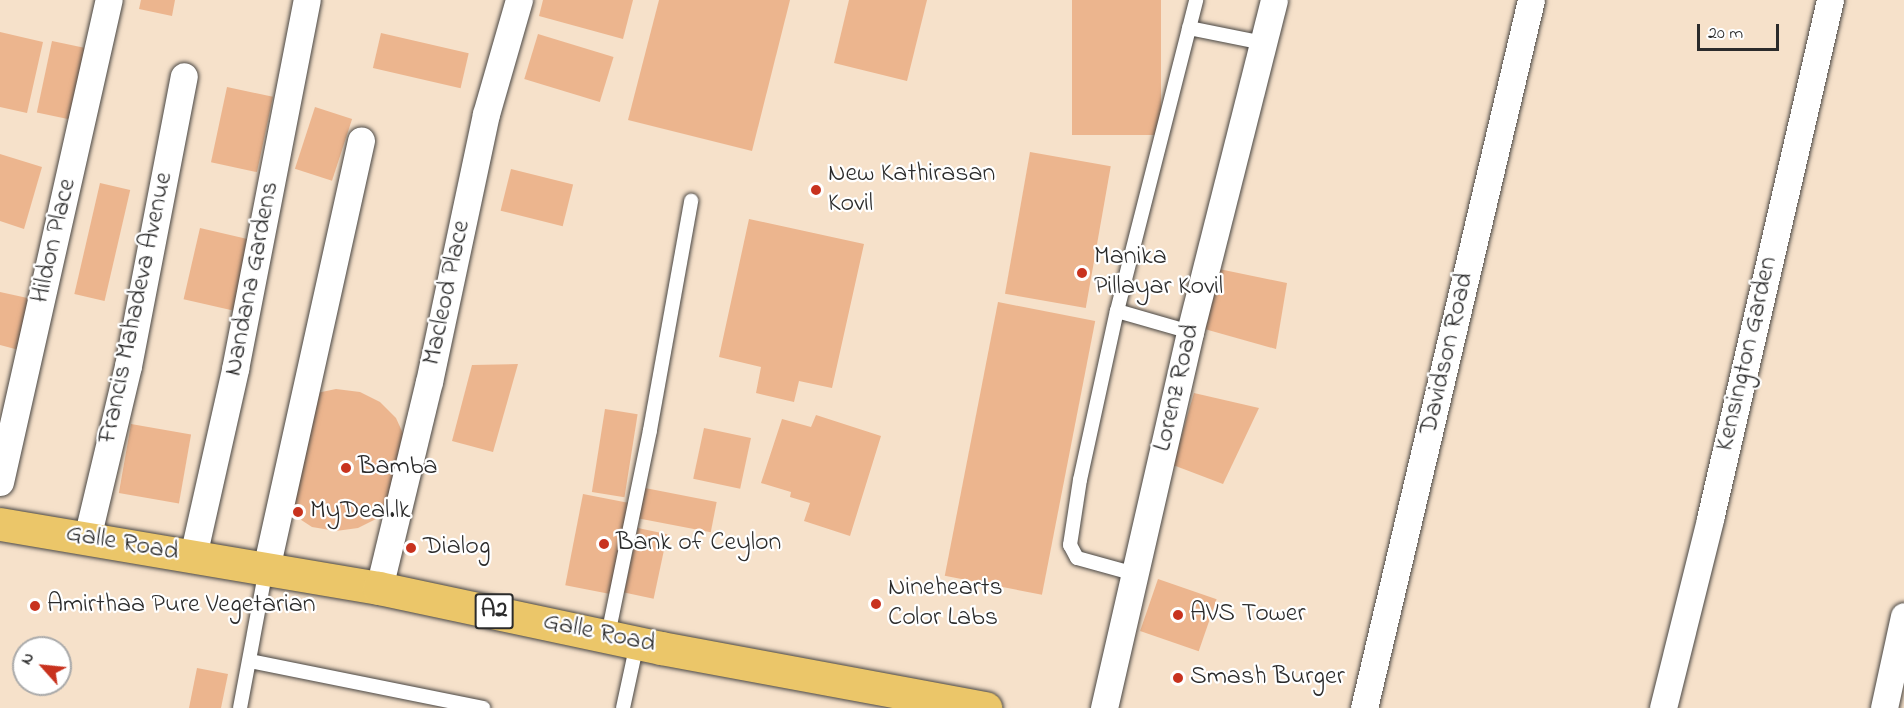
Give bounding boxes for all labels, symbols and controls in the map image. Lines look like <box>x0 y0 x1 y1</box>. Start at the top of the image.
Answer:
scale bar <box>1700 12 1782 50</box>
text: 20 m <box>1708 21 1743 47</box>
place label: New Kathirasan Kovil <box>828 159 995 220</box>
street label: Francis Mahadeva Avenue <box>93 170 181 446</box>
street label: Hildon Place <box>26 176 84 306</box>
street label: Nandana Gardens <box>219 179 287 379</box>
marker: New Kathirasan Kovil <box>809 183 823 197</box>
street label: Macleod Place <box>417 218 479 368</box>
place label: Manika Pillayar Kovil <box>1094 242 1223 304</box>
street label: Kensington Garden <box>1710 254 1786 454</box>
marker: Manika Pillayar Kovil <box>1075 266 1089 280</box>
street label: Davidson Road <box>1414 270 1482 438</box>
street label: Lorenz Road <box>1148 321 1208 455</box>
place label: Bamba <box>358 452 437 484</box>
marker: Bamba <box>339 461 353 475</box>
place label: MyDeal.lk <box>310 496 410 528</box>
marker: MyDeal.lk <box>291 505 305 519</box>
street label: Galle Road <box>63 519 181 569</box>
place label: Bank of Ceylon <box>616 528 781 560</box>
place label: Dialog <box>423 532 490 564</box>
marker: Bank of Ceylon <box>597 537 611 551</box>
marker: Dialog <box>404 541 418 555</box>
place label: Ninehearts Color Labs <box>888 573 1003 634</box>
place label: Amirthaa Pure Vegetarian <box>47 590 316 622</box>
road number: A2 <box>474 590 514 632</box>
marker: Ninehearts Color Labs <box>869 597 883 611</box>
marker: Amirthaa Pure Vegetarian <box>28 599 42 613</box>
place label: AVS Tower <box>1190 599 1306 631</box>
street label: Galle Road <box>540 607 658 661</box>
marker: AVS Tower <box>1171 608 1185 622</box>
north arrow <box>12 636 72 696</box>
text: N <box>15 648 41 669</box>
place label: Smash Burger <box>1190 662 1345 694</box>
marker: Smash Burger <box>1171 671 1185 685</box>

